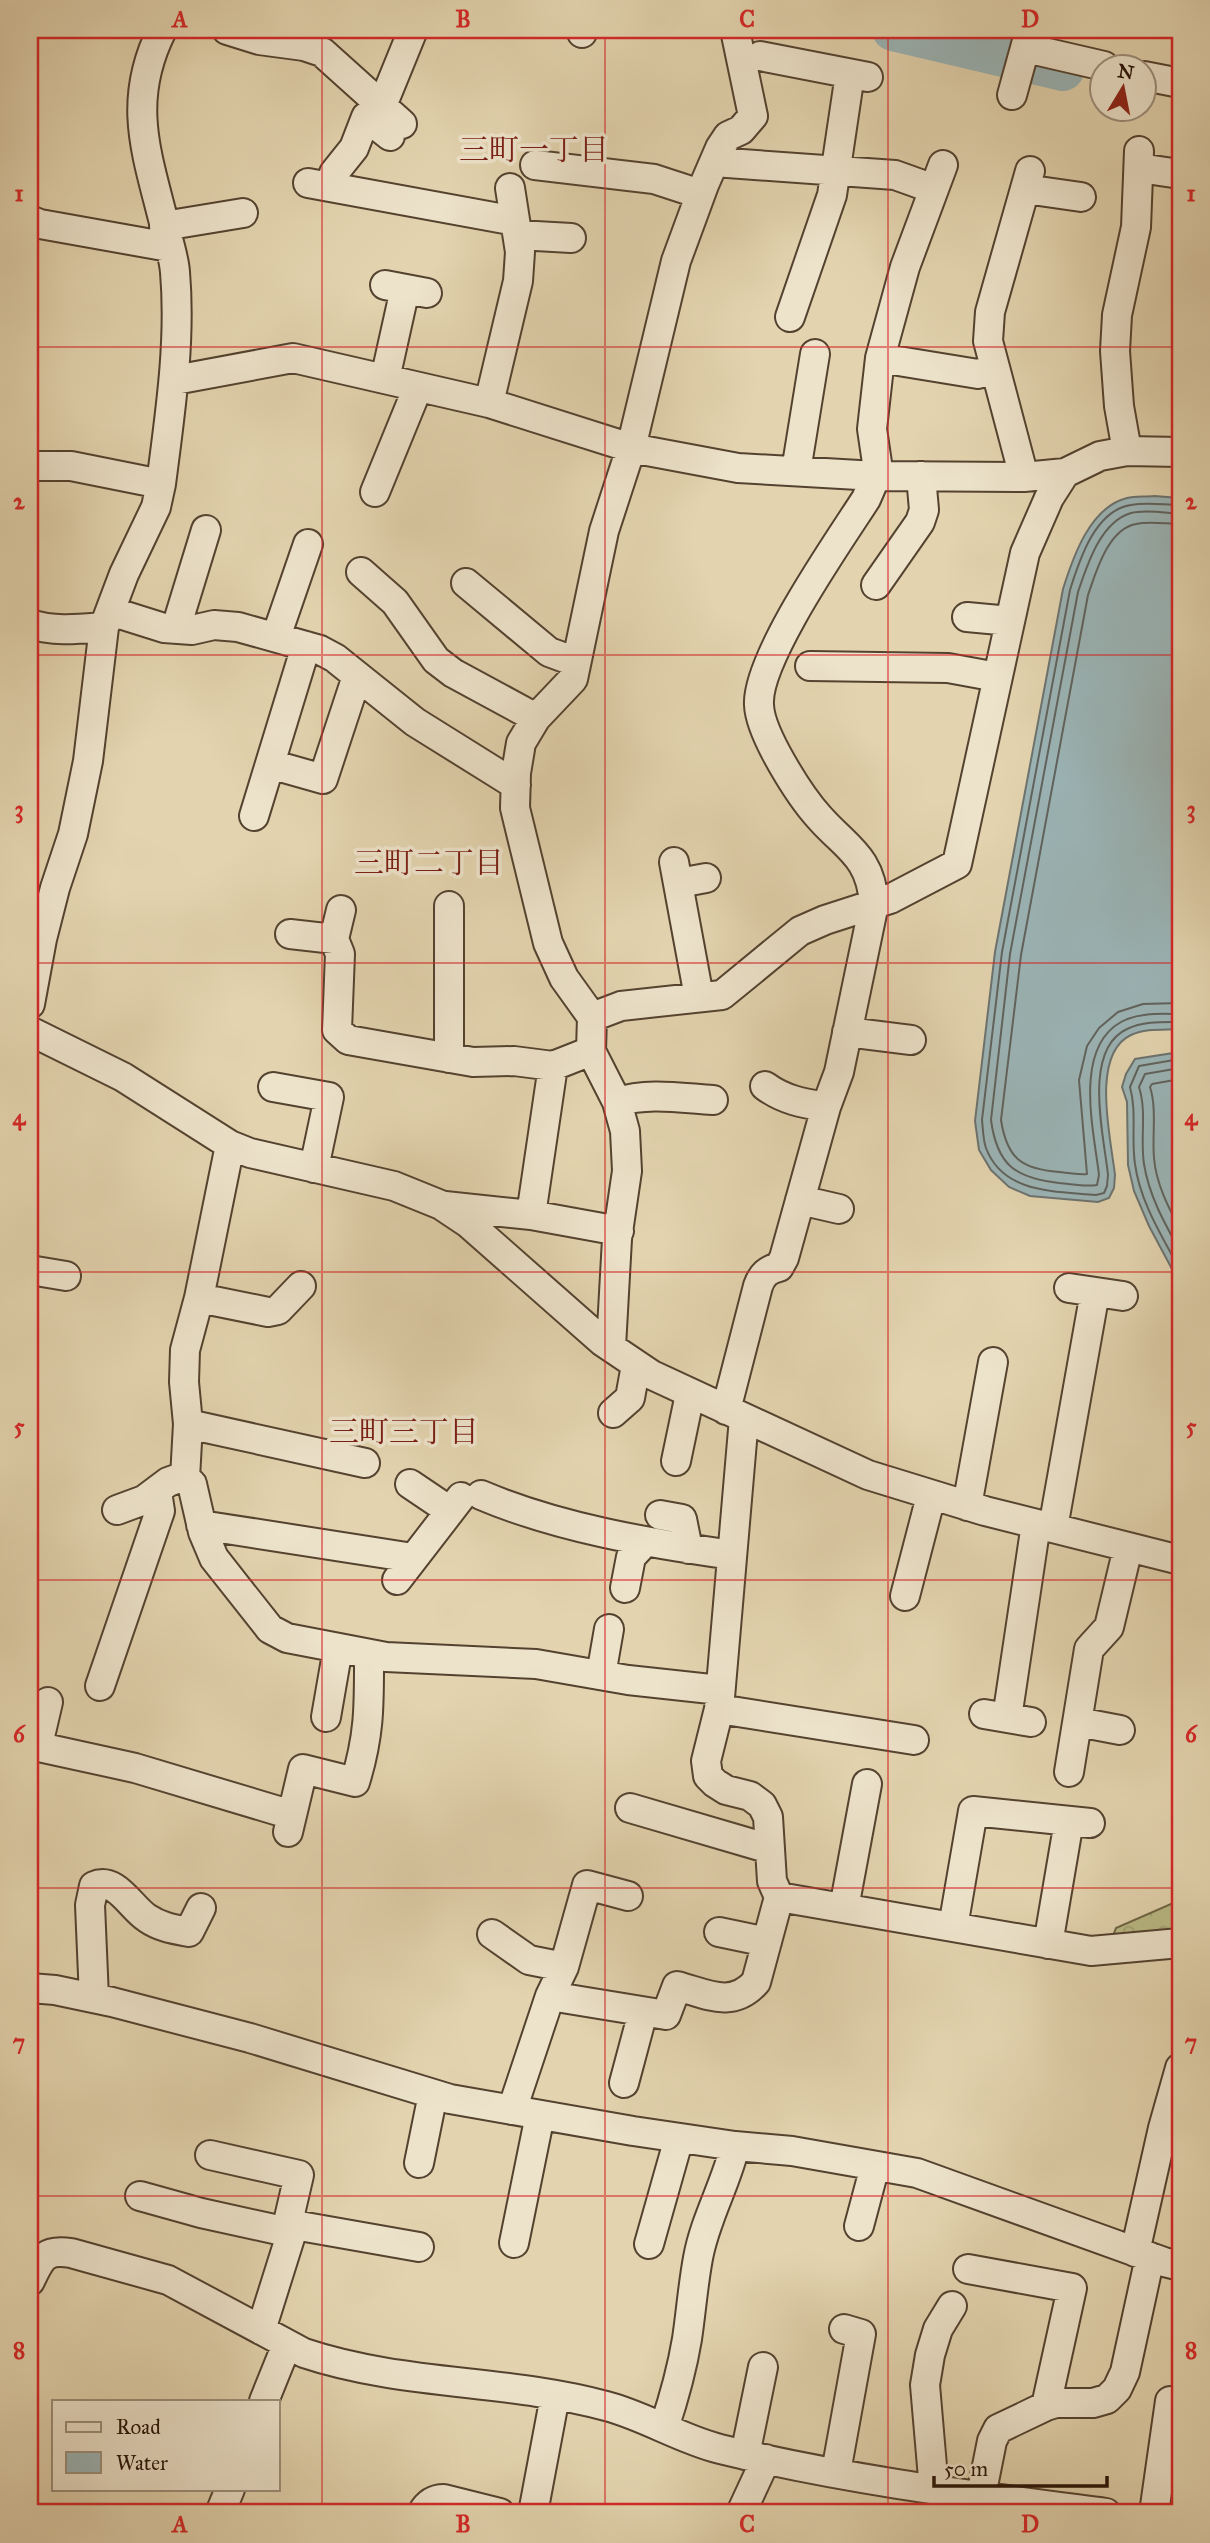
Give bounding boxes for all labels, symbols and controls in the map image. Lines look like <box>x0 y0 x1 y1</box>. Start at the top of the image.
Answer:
text: A <box>170 5 188 33</box>
text: B <box>455 5 471 33</box>
text: C <box>739 5 755 33</box>
text: D <box>1021 5 1039 33</box>
north arrow <box>1088 52 1158 122</box>
text: N <box>1116 59 1136 84</box>
district label: 三町一丁目 <box>459 132 609 168</box>
text: 1 <box>14 179 24 207</box>
text: 1 <box>1186 179 1196 207</box>
text: 2 <box>13 487 25 515</box>
text: 2 <box>1185 487 1197 515</box>
text: 3 <box>14 795 24 824</box>
text: 3 <box>1186 795 1196 824</box>
district label: 三町二丁目 <box>354 845 504 881</box>
text: 4 <box>13 1103 27 1131</box>
text: 4 <box>1185 1103 1199 1131</box>
text: 5 <box>14 1412 25 1440</box>
text: 5 <box>1186 1412 1197 1440</box>
district label: 三町三丁目 <box>329 1414 479 1450</box>
text: 6 <box>13 1720 26 1748</box>
text: 6 <box>1185 1720 1198 1748</box>
text: 7 <box>13 2028 25 2056</box>
text: 7 <box>1185 2028 1197 2056</box>
text: 8 <box>13 2336 25 2364</box>
text: 8 <box>1185 2336 1197 2364</box>
legend <box>52 2400 280 2490</box>
text: Road <box>116 2414 161 2440</box>
scale bar <box>934 2445 1107 2489</box>
text: Water <box>116 2450 168 2476</box>
text: 50 m <box>944 2456 989 2482</box>
text: A <box>170 2510 188 2538</box>
text: B <box>455 2510 471 2538</box>
text: C <box>739 2510 755 2538</box>
text: D <box>1021 2510 1039 2538</box>

